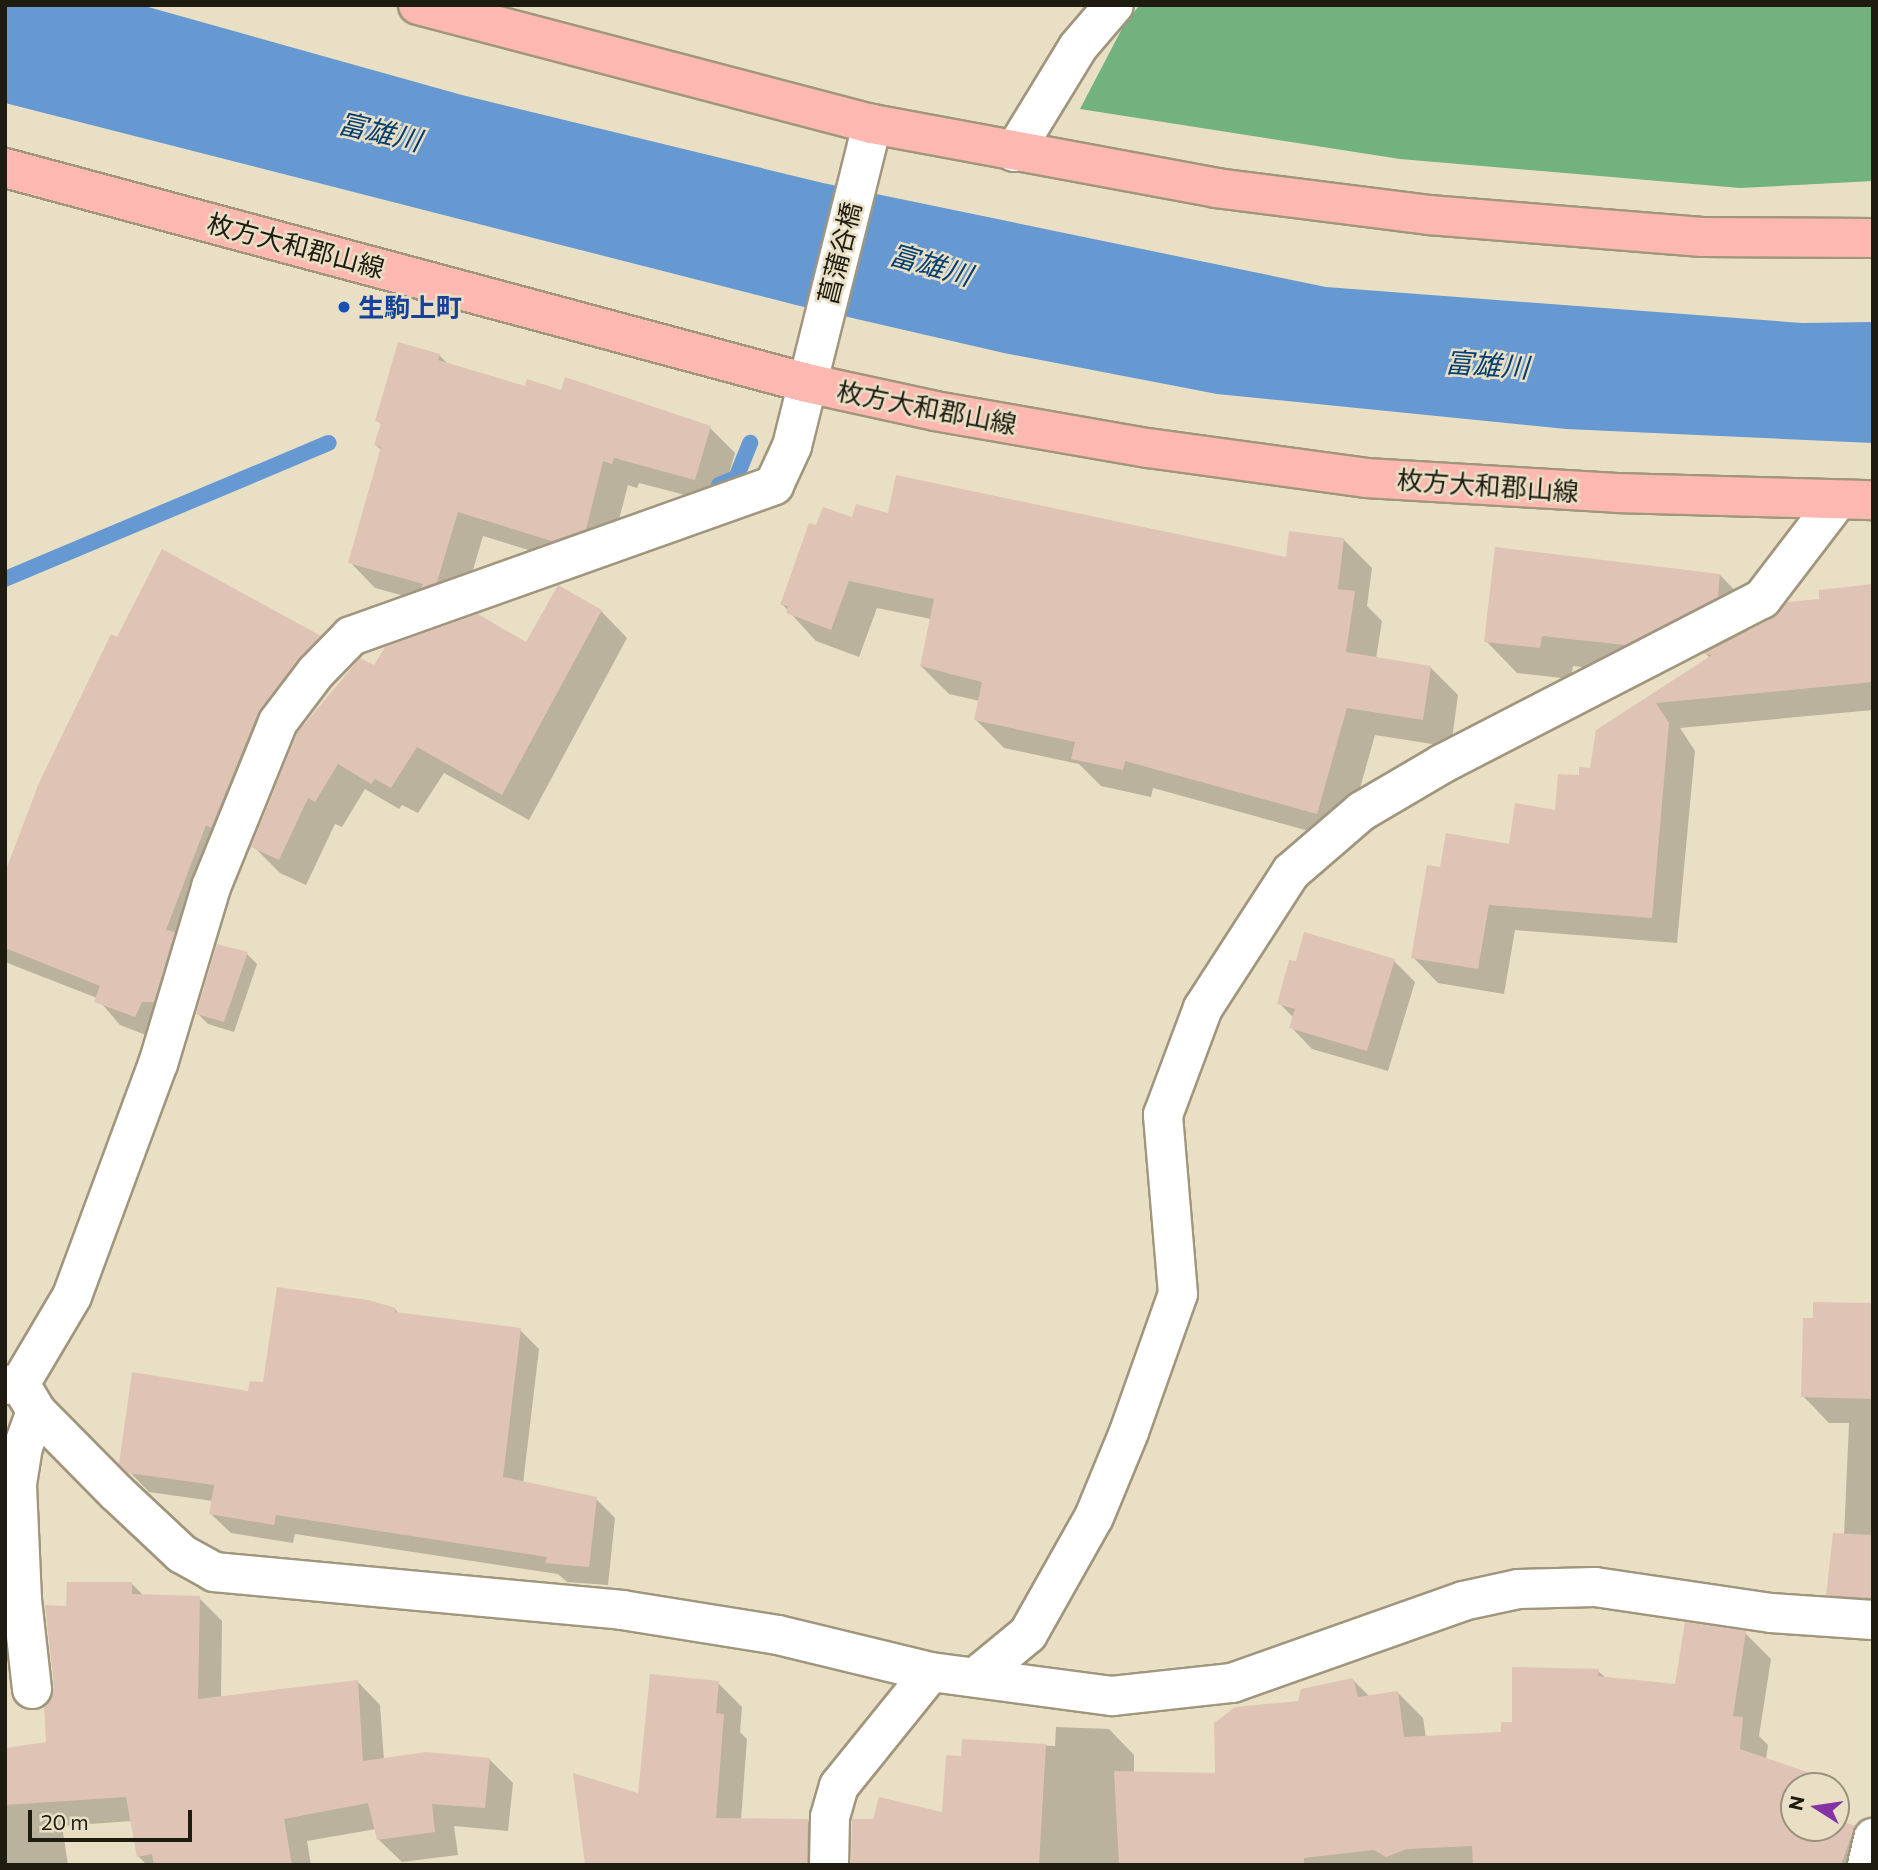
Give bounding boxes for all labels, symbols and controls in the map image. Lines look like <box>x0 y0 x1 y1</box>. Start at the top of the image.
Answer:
water label: 富雄川 <box>335 105 425 157</box>
street label: 菖蒲谷橋 <box>811 199 867 307</box>
street label: 枚方大和郡山線 <box>204 206 388 284</box>
water label: 富雄川 <box>886 236 976 292</box>
place label: 生駒上町 <box>358 291 462 323</box>
marker: 生駒上町 <box>336 299 352 315</box>
water label: 富雄川 <box>1444 344 1530 384</box>
street label: 枚方大和郡山線 <box>835 374 1019 440</box>
street label: 枚方大和郡山線 <box>1396 463 1580 507</box>
north arrow <box>1780 1772 1850 1842</box>
text: N <box>1783 1794 1809 1812</box>
scale bar <box>32 1797 196 1841</box>
text: 20 m <box>41 1809 89 1834</box>

